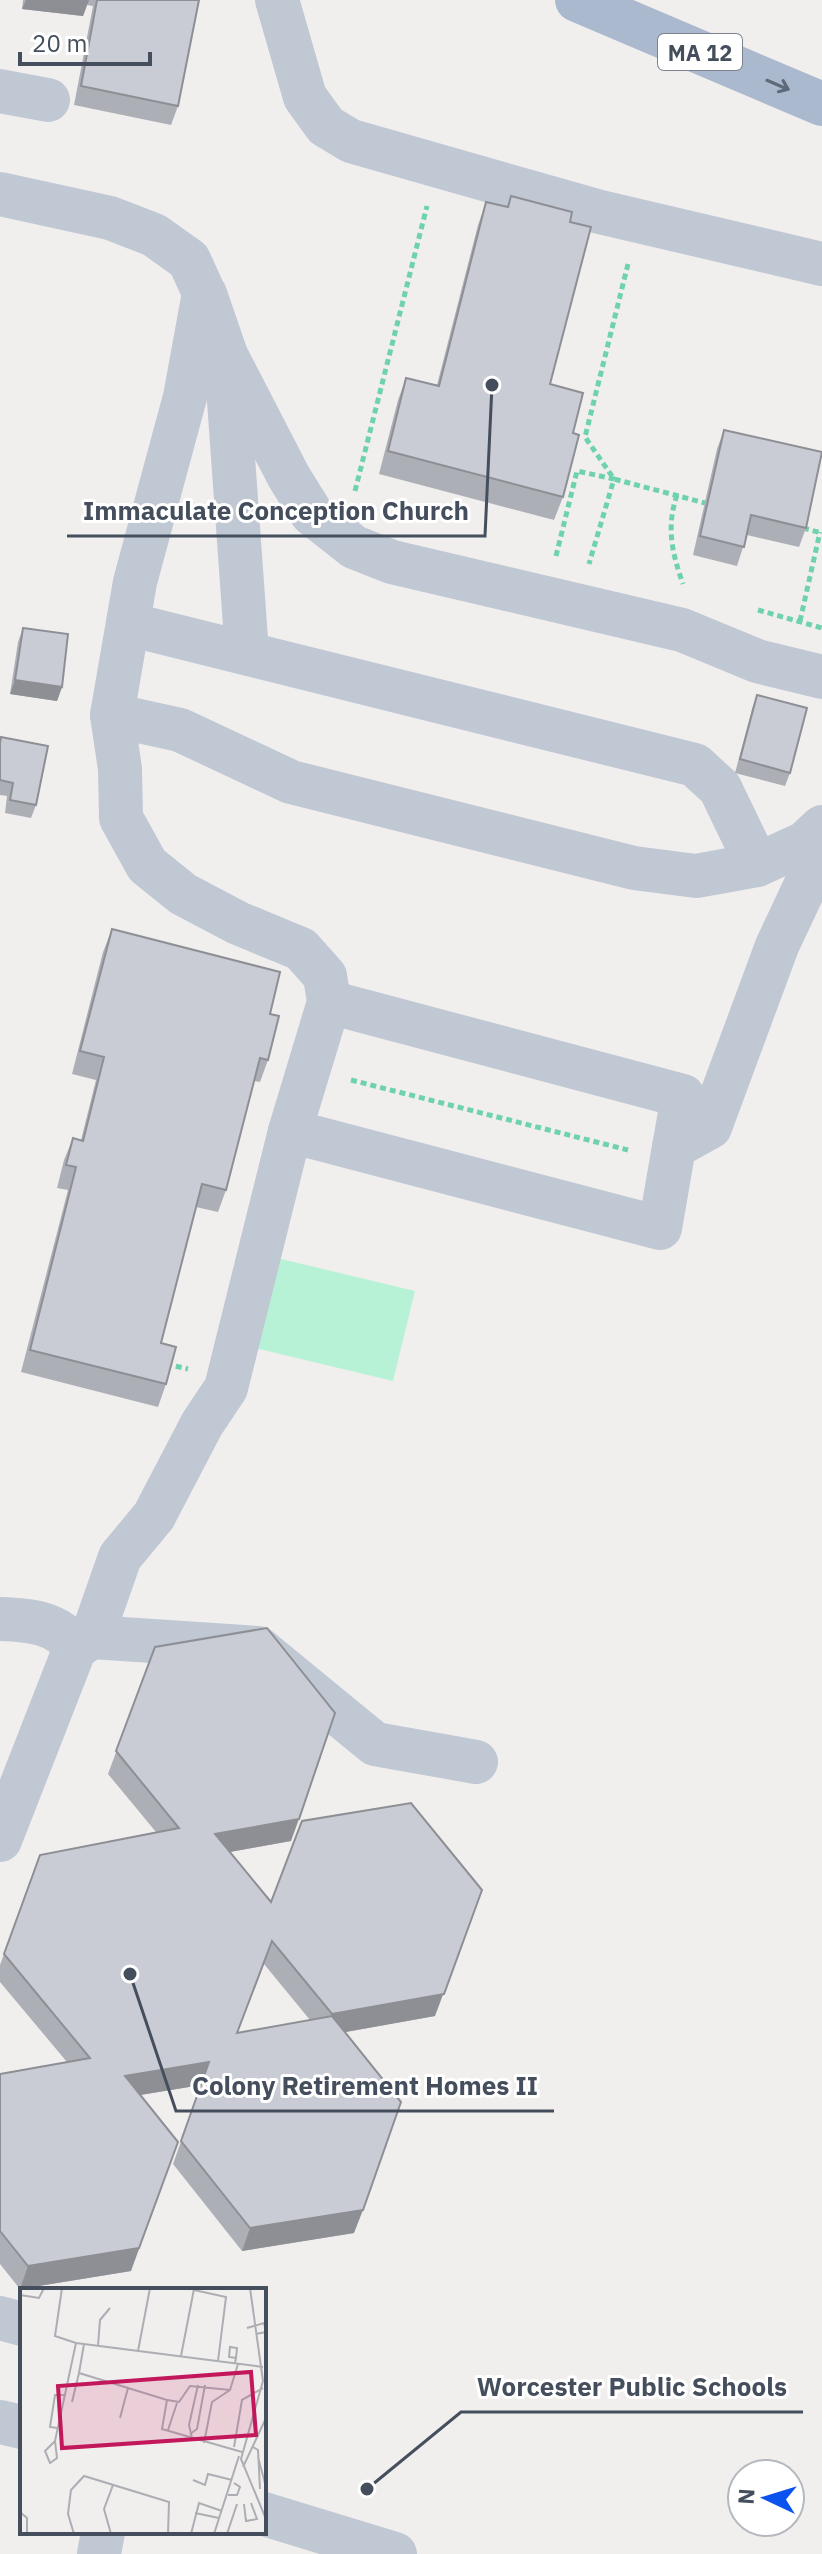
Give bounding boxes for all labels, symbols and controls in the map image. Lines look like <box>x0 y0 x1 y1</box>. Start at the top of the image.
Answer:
scale bar <box>20 16 150 66</box>
text: 20 m <box>32 27 87 59</box>
road number: MA 12 <box>658 34 742 70</box>
one-way arrow <box>765 78 790 93</box>
callout: Immaculate Conception Church <box>67 486 485 536</box>
text: Immaculate Conception Church <box>83 493 469 527</box>
callout: Colony Retirement Homes II <box>176 2061 554 2111</box>
text: Colony Retirement Homes II <box>192 2068 538 2102</box>
inset map <box>20 2288 266 2534</box>
callout: Worcester Public Schools <box>461 2362 803 2412</box>
text: Worcester Public Schools <box>477 2369 787 2403</box>
north arrow <box>726 2458 806 2538</box>
text: N <box>731 2488 761 2506</box>

